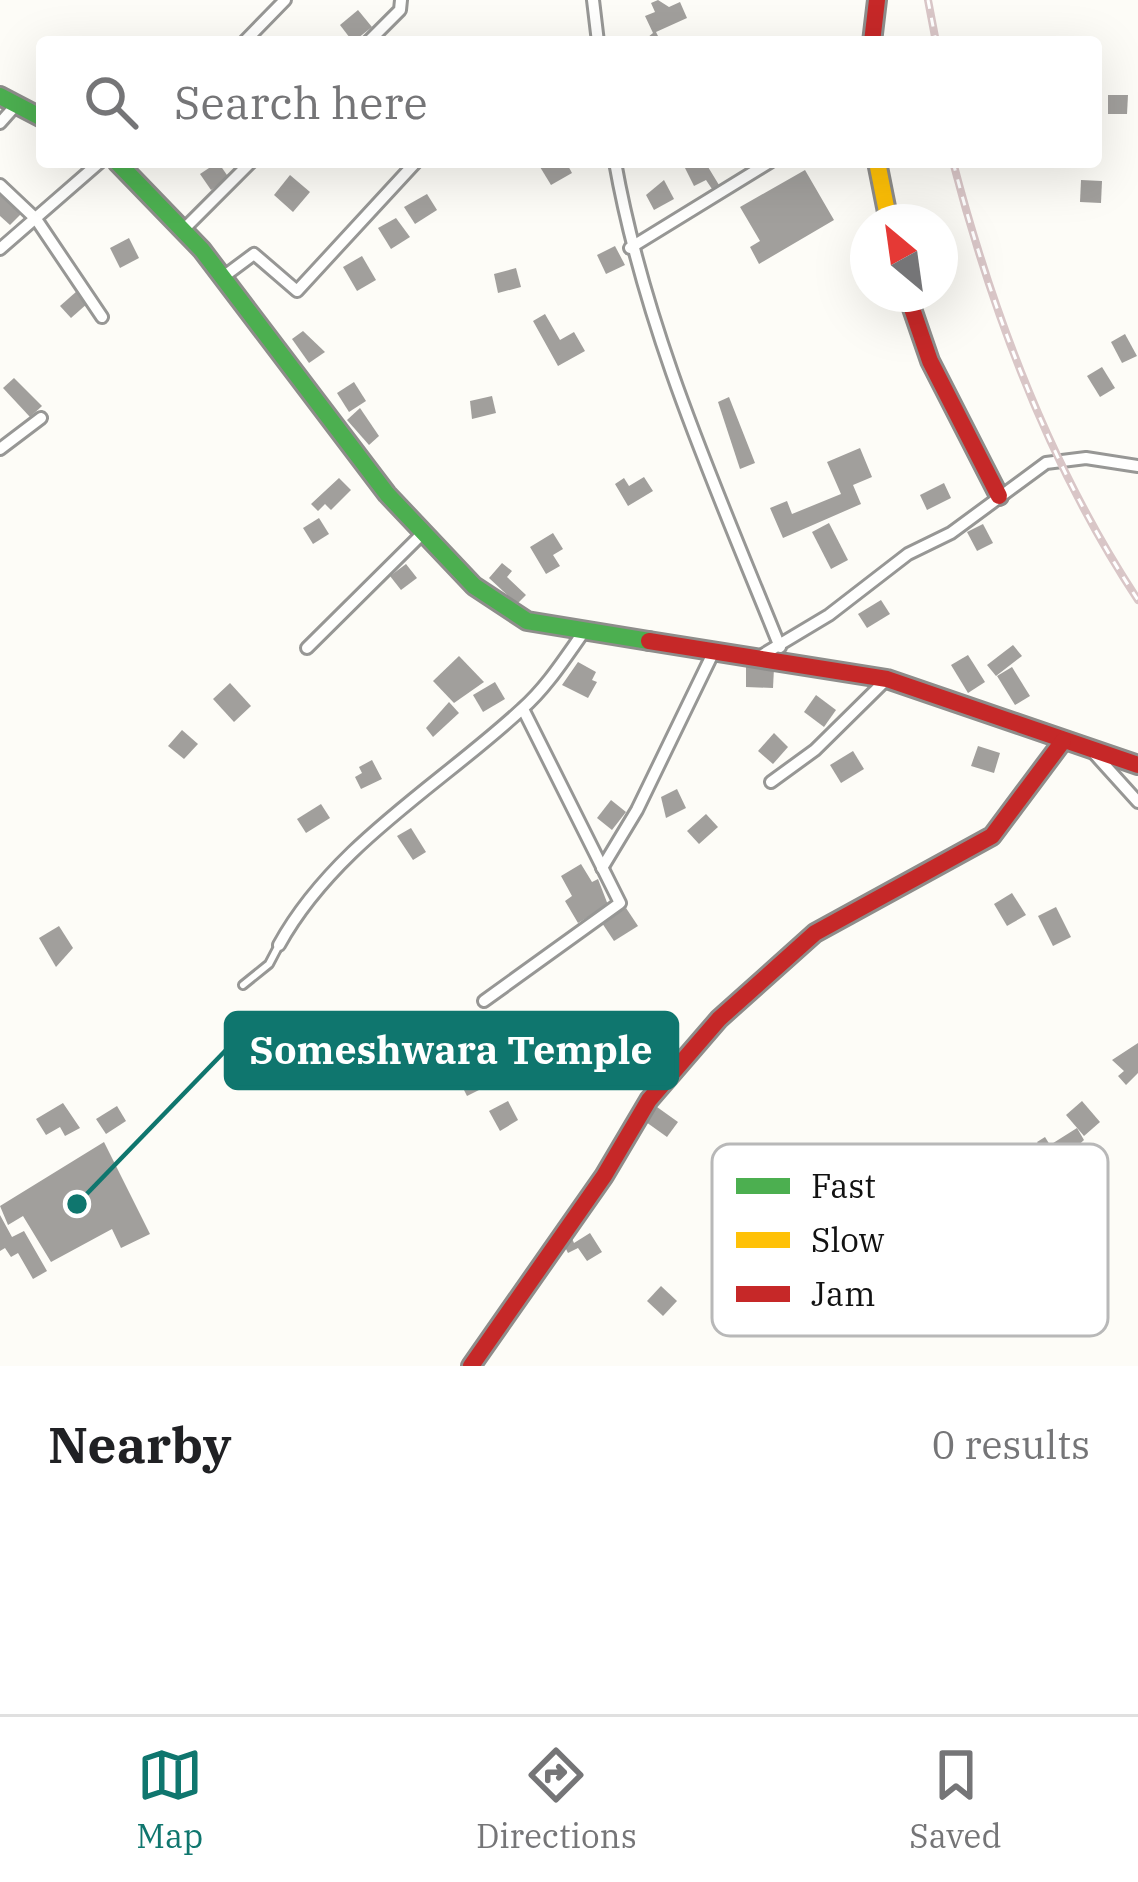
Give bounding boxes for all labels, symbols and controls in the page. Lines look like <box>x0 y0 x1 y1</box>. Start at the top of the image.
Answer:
search box <box>36 36 1102 168</box>
icon: search <box>78 69 144 135</box>
text: Search here <box>174 73 428 131</box>
north arrow <box>850 204 958 312</box>
callout: Someshwara Temple <box>226 1013 677 1088</box>
text: Someshwara Temple <box>249 1024 653 1075</box>
legend <box>712 1144 1108 1336</box>
text: Fast <box>811 1164 876 1207</box>
text: Slow <box>811 1218 885 1261</box>
text: Jam <box>811 1272 875 1315</box>
text: Nearby <box>48 1411 232 1477</box>
text: 0 results <box>932 1419 1090 1470</box>
tab: Map <box>136 1742 203 1857</box>
tab: Directions <box>476 1742 637 1857</box>
tab: Saved <box>909 1742 1002 1857</box>

